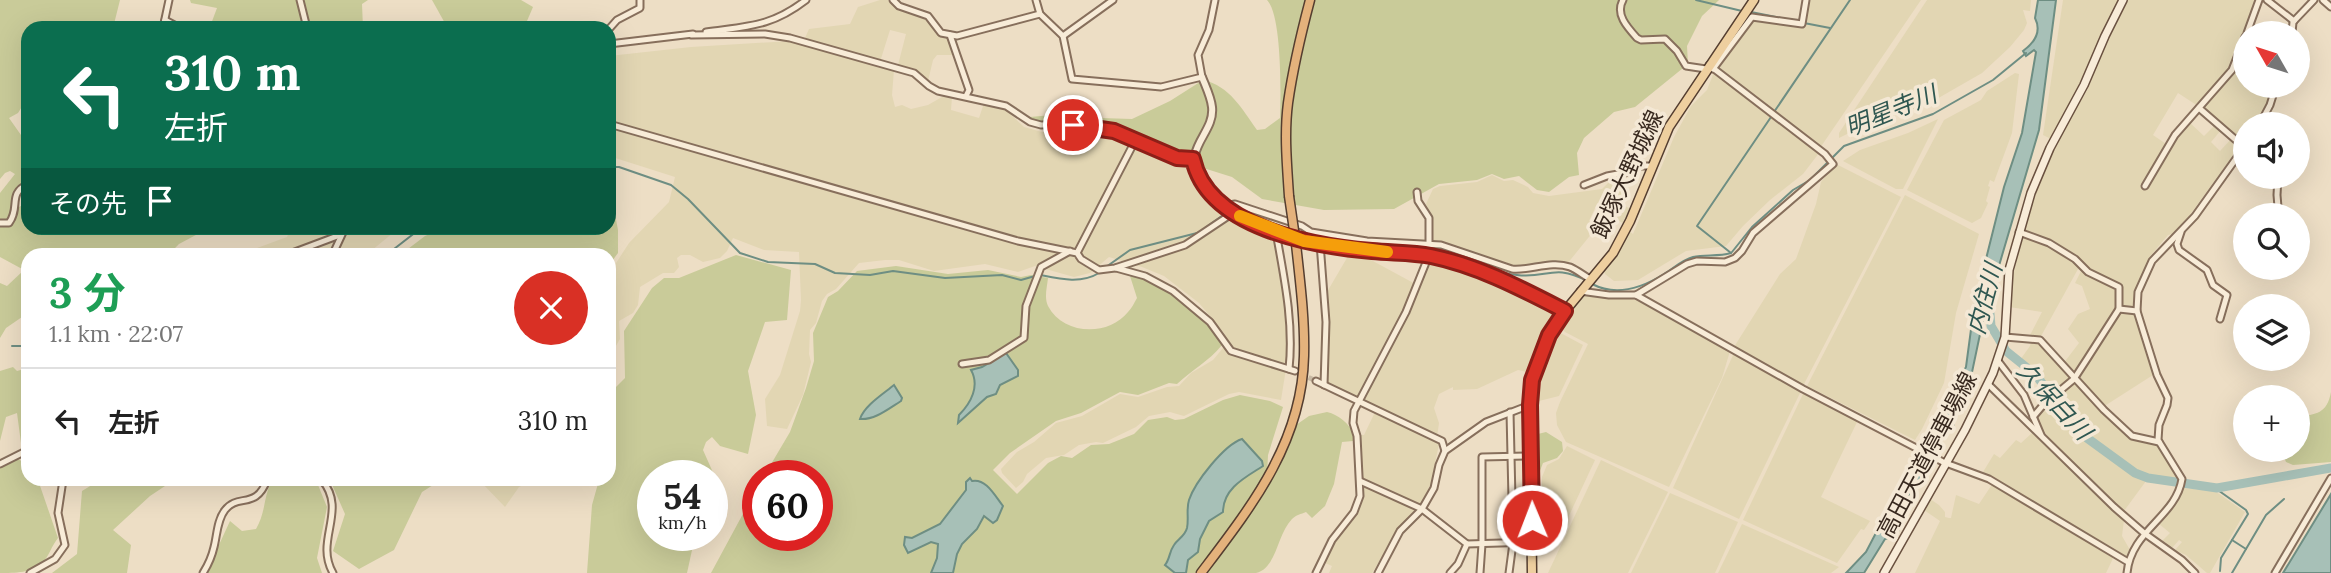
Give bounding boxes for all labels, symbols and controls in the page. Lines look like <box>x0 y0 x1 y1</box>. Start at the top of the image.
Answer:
north arrow <box>2233 21 2310 98</box>
map controls <box>2233 21 2310 462</box>
text: 310 m <box>164 41 300 103</box>
icon: left <box>49 49 140 140</box>
water label: 明星寺川 <box>1841 77 1944 143</box>
pin <box>1043 95 1103 155</box>
street label: 飯塚大野城線 <box>1584 105 1669 242</box>
icon: arrive <box>1054 106 1092 144</box>
text: 左折 <box>164 107 228 148</box>
button: sound <box>2233 112 2310 189</box>
icon: arrive <box>141 182 179 220</box>
text: その先 <box>49 187 127 220</box>
button: search <box>2233 203 2310 280</box>
water label: 内住川 <box>1960 257 2010 338</box>
text: 3 分 <box>49 266 126 320</box>
button: close <box>514 271 588 345</box>
button: layers <box>2233 294 2310 371</box>
text: 1.1 km · 22:07 <box>49 319 183 348</box>
water label: 久保白川 <box>2010 355 2100 449</box>
street label: 高田天道停車場線 <box>1871 367 1983 543</box>
button: + <box>2233 385 2310 462</box>
icon: left <box>49 402 87 440</box>
text: 310 m <box>518 404 588 437</box>
text: 左折 <box>108 406 160 439</box>
speed limit sign: 60 <box>742 460 833 551</box>
text: 54 <box>663 474 702 519</box>
position arrow <box>1495 483 1569 557</box>
text: km/h <box>658 511 707 534</box>

